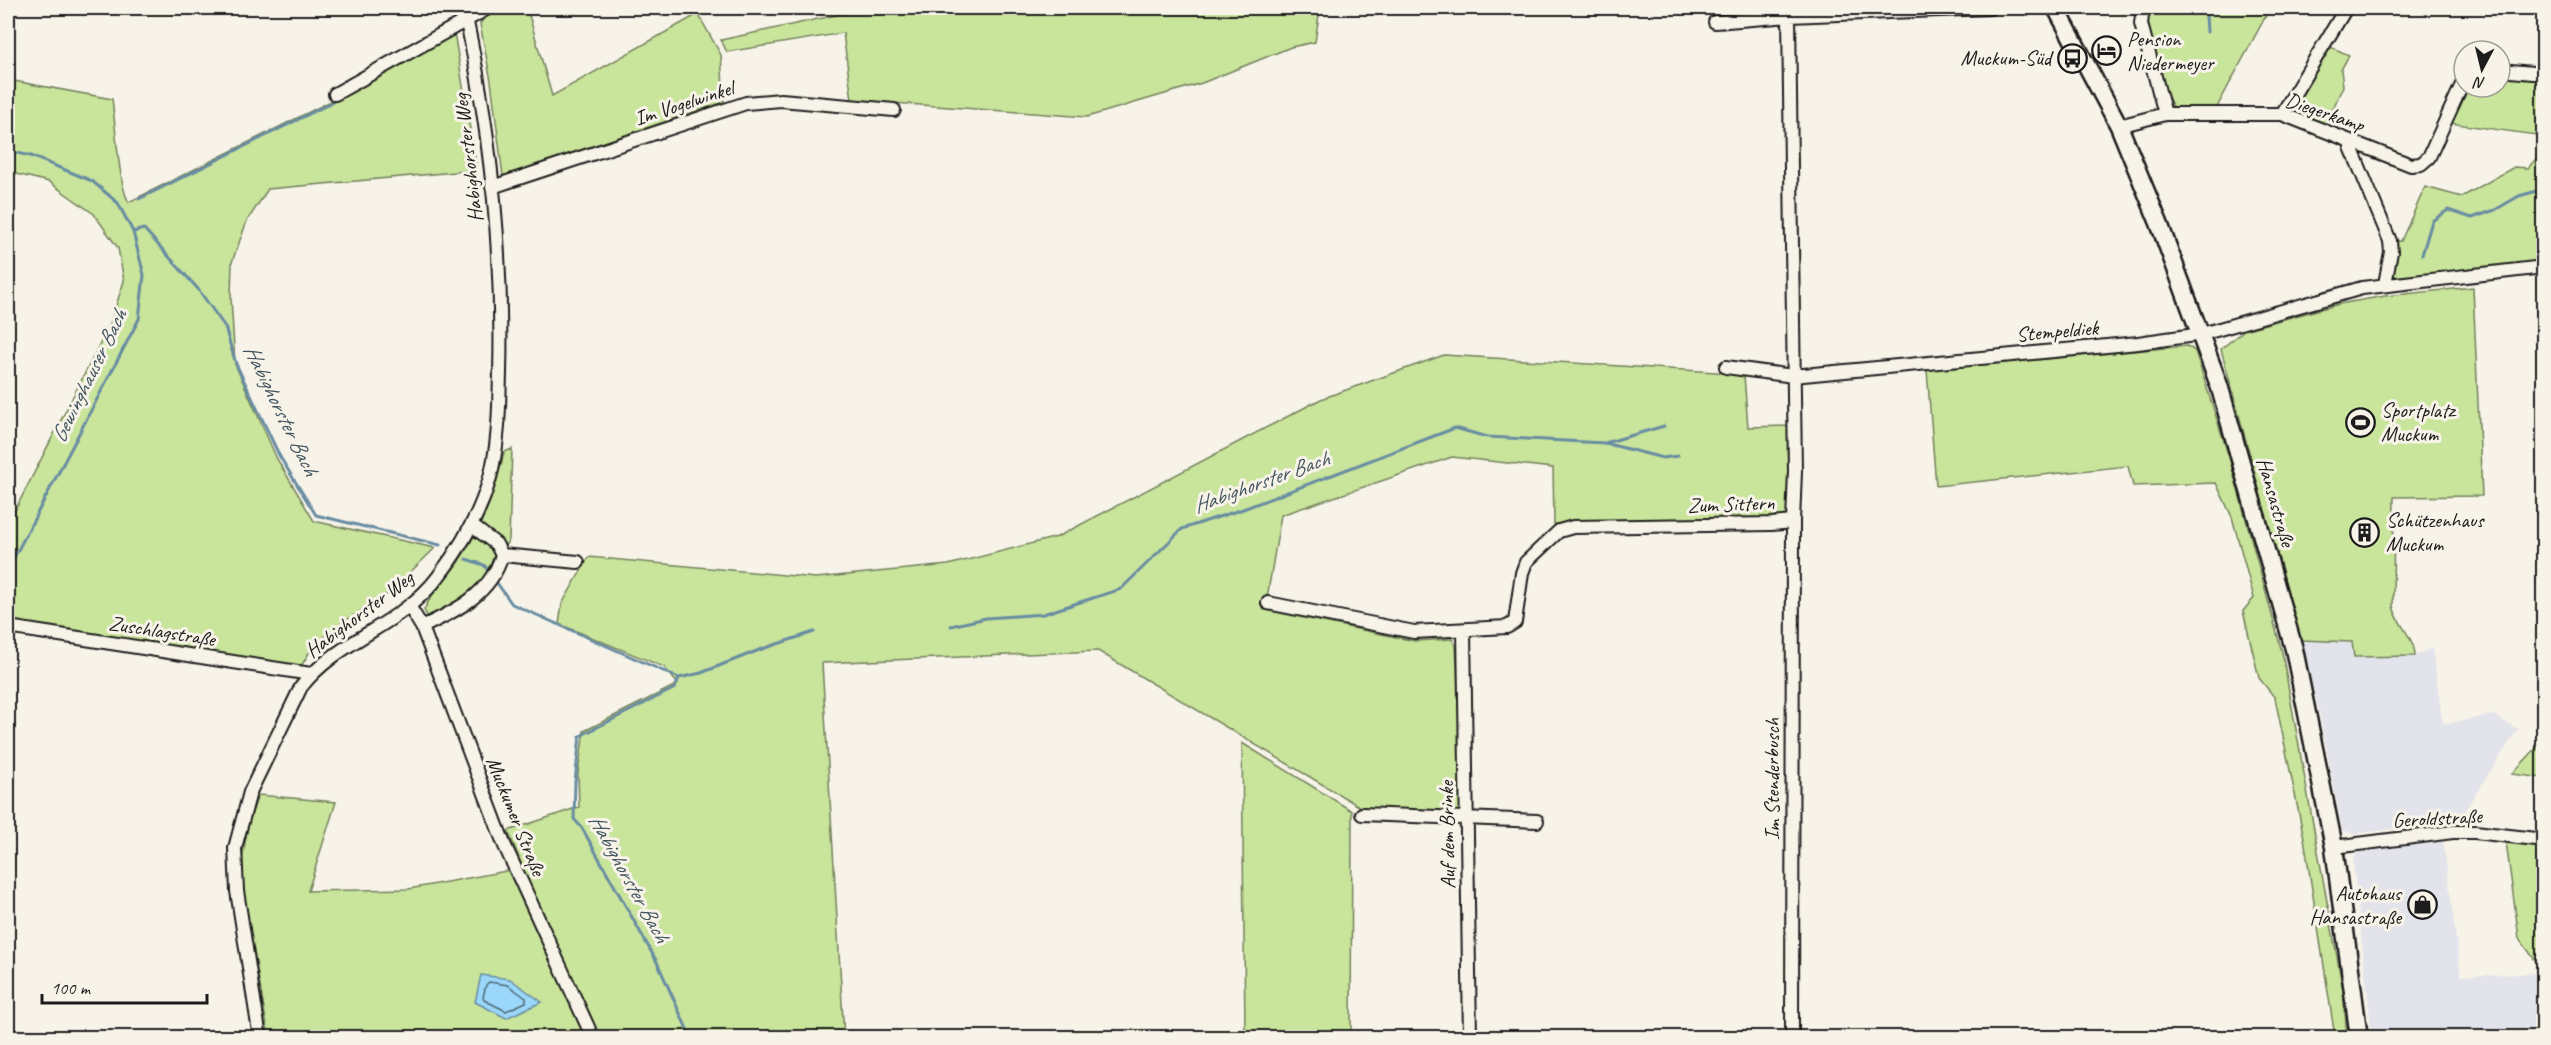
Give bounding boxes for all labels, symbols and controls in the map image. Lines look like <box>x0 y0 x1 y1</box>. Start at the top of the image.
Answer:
place label: Pension Niedermeyer <box>2127 26 2215 76</box>
hotel icon: Pension Niedermeyer <box>2090 35 2122 67</box>
north arrow <box>2452 39 2512 99</box>
bus stop icon: Muckum-Süd <box>2056 42 2088 74</box>
place label: Muckum-Süd <box>1961 45 2055 71</box>
text: N <box>2471 72 2486 93</box>
street label: Im Vogelwinkel <box>631 74 740 131</box>
street label: Diegerkamp <box>2282 86 2369 138</box>
street label: Habighorster Weg <box>447 91 489 224</box>
water label: Gewinghauser Bach <box>45 303 134 447</box>
street label: Stempeldiek <box>2015 314 2100 348</box>
water label: Habighorster Bach <box>237 340 326 482</box>
place label: Sportplatz Muckum <box>2381 397 2457 447</box>
sports icon: Sportplatz Muckum <box>2344 406 2376 438</box>
water label: Habighorster Bach <box>1189 444 1335 519</box>
street label: Hansastraße <box>2251 454 2302 552</box>
street label: Zum Sittern <box>1687 489 1775 519</box>
place label: Schützenhaus Muckum <box>2386 507 2485 557</box>
building icon: Schützenhaus Muckum <box>2349 516 2381 548</box>
street label: Habighorster Weg <box>300 564 420 663</box>
street label: Zuschlagstraße <box>107 610 219 653</box>
street label: Im Stenderbusch <box>1759 717 1785 840</box>
street label: Muckumer Straße <box>480 753 552 881</box>
street label: Auf dem Brinke <box>1433 779 1461 889</box>
street label: Geroldstraße <box>2392 803 2484 833</box>
water label: Habighorster Bach <box>582 809 677 949</box>
place label: Autohaus Hansastraße <box>2310 880 2403 930</box>
shop icon: Autohaus Hansastraße <box>2406 889 2438 921</box>
scale bar <box>42 967 207 1005</box>
text: 100 m <box>51 977 92 999</box>

